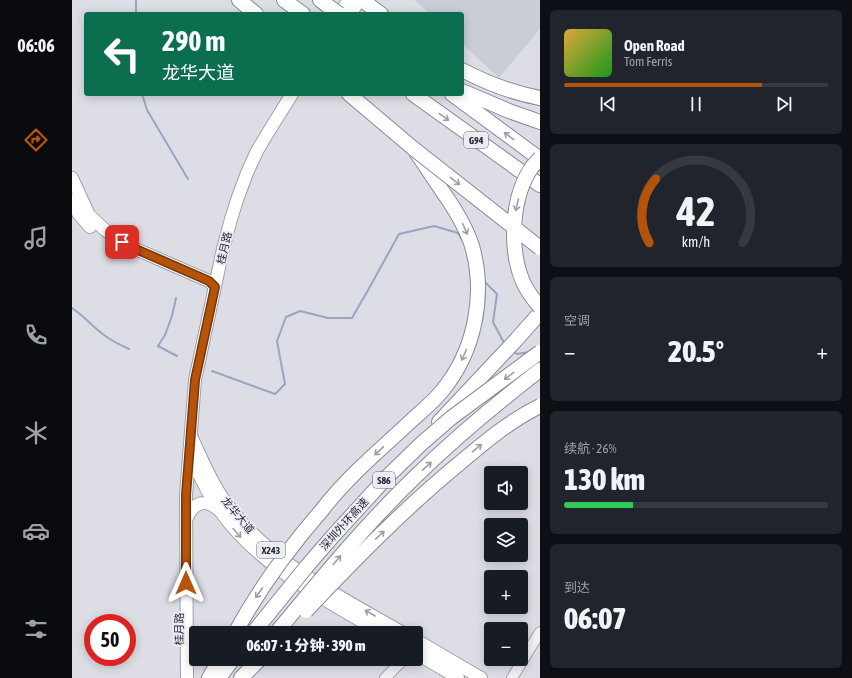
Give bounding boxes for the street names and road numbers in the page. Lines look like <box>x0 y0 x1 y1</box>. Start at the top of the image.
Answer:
road number: G94 <box>464 132 488 148</box>
street label: 桂月路 <box>214 231 234 265</box>
road number: S86 <box>373 472 395 488</box>
street label: 龙华大道 <box>219 494 257 536</box>
street label: 深圳外环高速 <box>317 495 371 553</box>
road number: X243 <box>257 542 285 558</box>
street label: 桂月路 <box>173 613 185 646</box>

